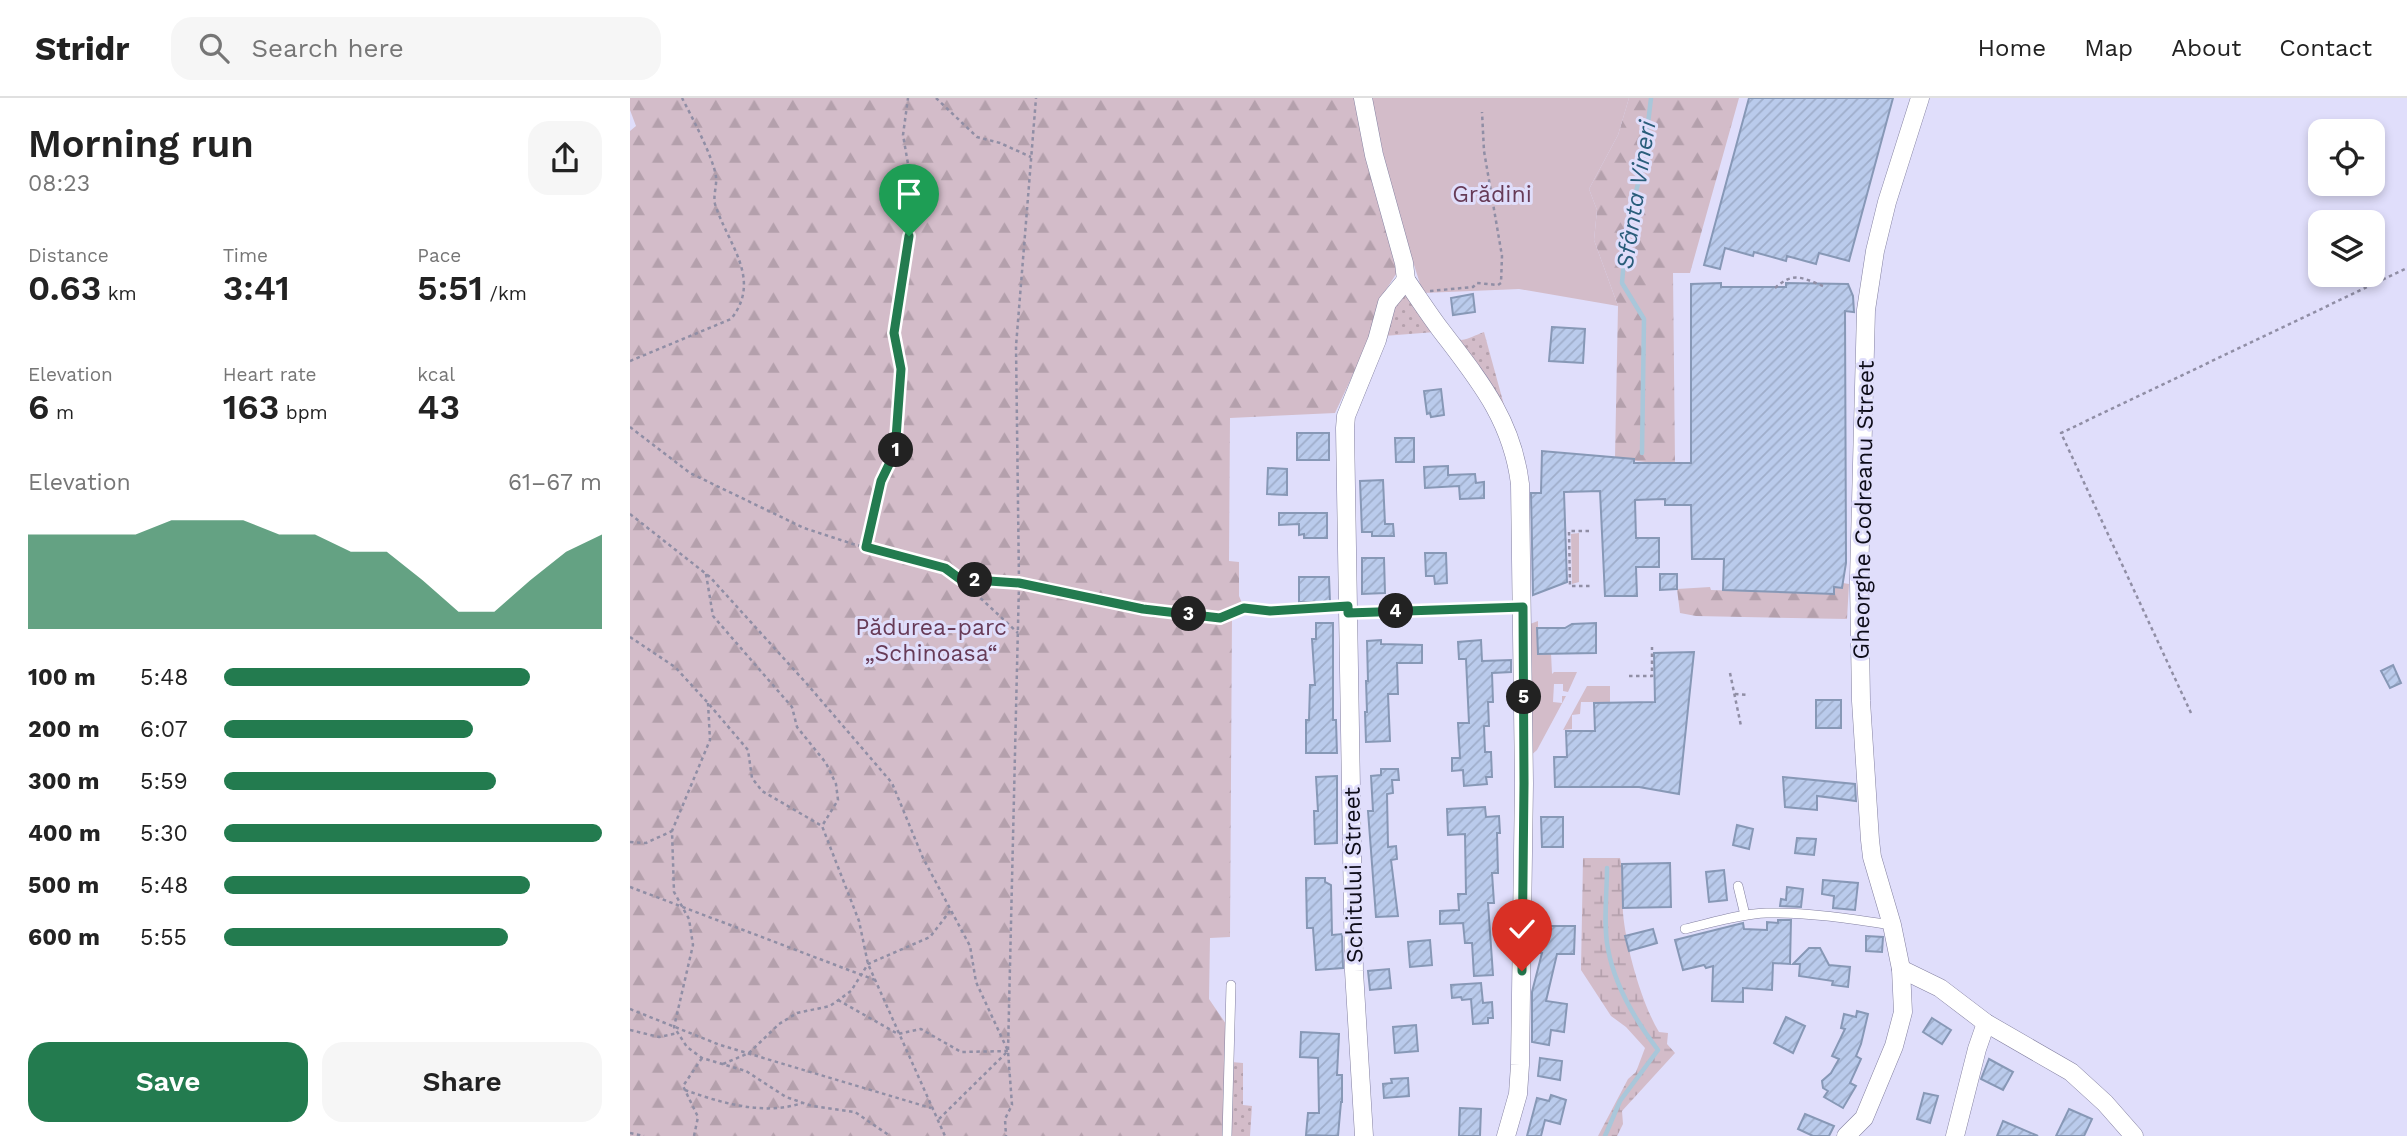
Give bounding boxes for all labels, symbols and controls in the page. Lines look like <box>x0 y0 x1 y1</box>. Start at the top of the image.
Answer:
search box <box>171 17 661 80</box>
text: Stridr <box>35 29 129 68</box>
icon: search <box>195 29 233 67</box>
text: Search here <box>251 33 404 63</box>
text: Home <box>1978 34 2046 62</box>
text: Map <box>2084 34 2133 62</box>
text: About <box>2171 34 2241 62</box>
text: Contact <box>2279 34 2372 62</box>
water label: Sfânta Vineri <box>1610 118 1662 271</box>
map controls <box>2308 119 2385 287</box>
button: locate <box>2308 119 2385 196</box>
button: share <box>528 121 602 195</box>
text: Morning run <box>28 122 254 166</box>
pin <box>879 164 939 236</box>
text: 08:23 <box>28 170 90 197</box>
icon: arrive <box>890 175 928 213</box>
park label: Grădini <box>1452 181 1532 208</box>
button: layers <box>2308 210 2385 287</box>
text: Distance <box>28 244 109 267</box>
text: Time <box>223 244 268 267</box>
text: Pace <box>417 244 461 267</box>
text: 0.63 <box>28 267 101 309</box>
text: 3:41 <box>223 267 290 309</box>
text: 5:51 <box>417 267 483 309</box>
text: km <box>101 282 137 305</box>
text: /km <box>483 282 527 305</box>
street label: Gheorghe Codreanu Street <box>1847 360 1880 660</box>
text: Elevation <box>28 363 113 386</box>
text: Heart rate <box>223 363 317 386</box>
text: kcal <box>417 363 455 386</box>
text: 6 <box>28 386 49 428</box>
text: 163 <box>223 386 279 428</box>
text: 43 <box>417 386 460 428</box>
text: m <box>49 401 74 424</box>
text: bpm <box>279 401 328 424</box>
pin: 1 <box>878 432 914 468</box>
text: 1 <box>891 438 900 461</box>
text: Elevation <box>28 469 131 496</box>
text: 61–67 m <box>508 469 602 496</box>
pin: 2 <box>958 562 992 598</box>
text: 2 <box>969 568 980 591</box>
pin: 4 <box>1378 594 1414 628</box>
pin: 3 <box>1172 596 1206 632</box>
text: 4 <box>1389 599 1402 622</box>
text: 3 <box>1183 602 1194 625</box>
park label: Pădurea-parc „Schinoasa“ <box>855 614 1007 667</box>
text: 100 m <box>28 664 96 691</box>
text: 5:48 <box>140 664 188 691</box>
pin: 5 <box>1506 680 1542 714</box>
text: 5 <box>1518 685 1529 708</box>
text: 200 m <box>28 716 100 743</box>
text: 6:07 <box>140 716 188 743</box>
text: 300 m <box>28 768 99 795</box>
text: 5:59 <box>140 768 188 795</box>
street label: Schitului Street <box>1338 786 1369 963</box>
text: 400 m <box>28 820 101 847</box>
text: 5:30 <box>140 820 188 847</box>
text: 500 m <box>28 872 99 899</box>
text: 5:48 <box>140 872 188 899</box>
pin <box>1492 899 1552 971</box>
icon: check <box>1503 910 1541 948</box>
text: 600 m <box>28 924 100 951</box>
text: 5:55 <box>140 924 187 951</box>
button: Save <box>28 1042 308 1122</box>
button: Share <box>322 1042 602 1122</box>

